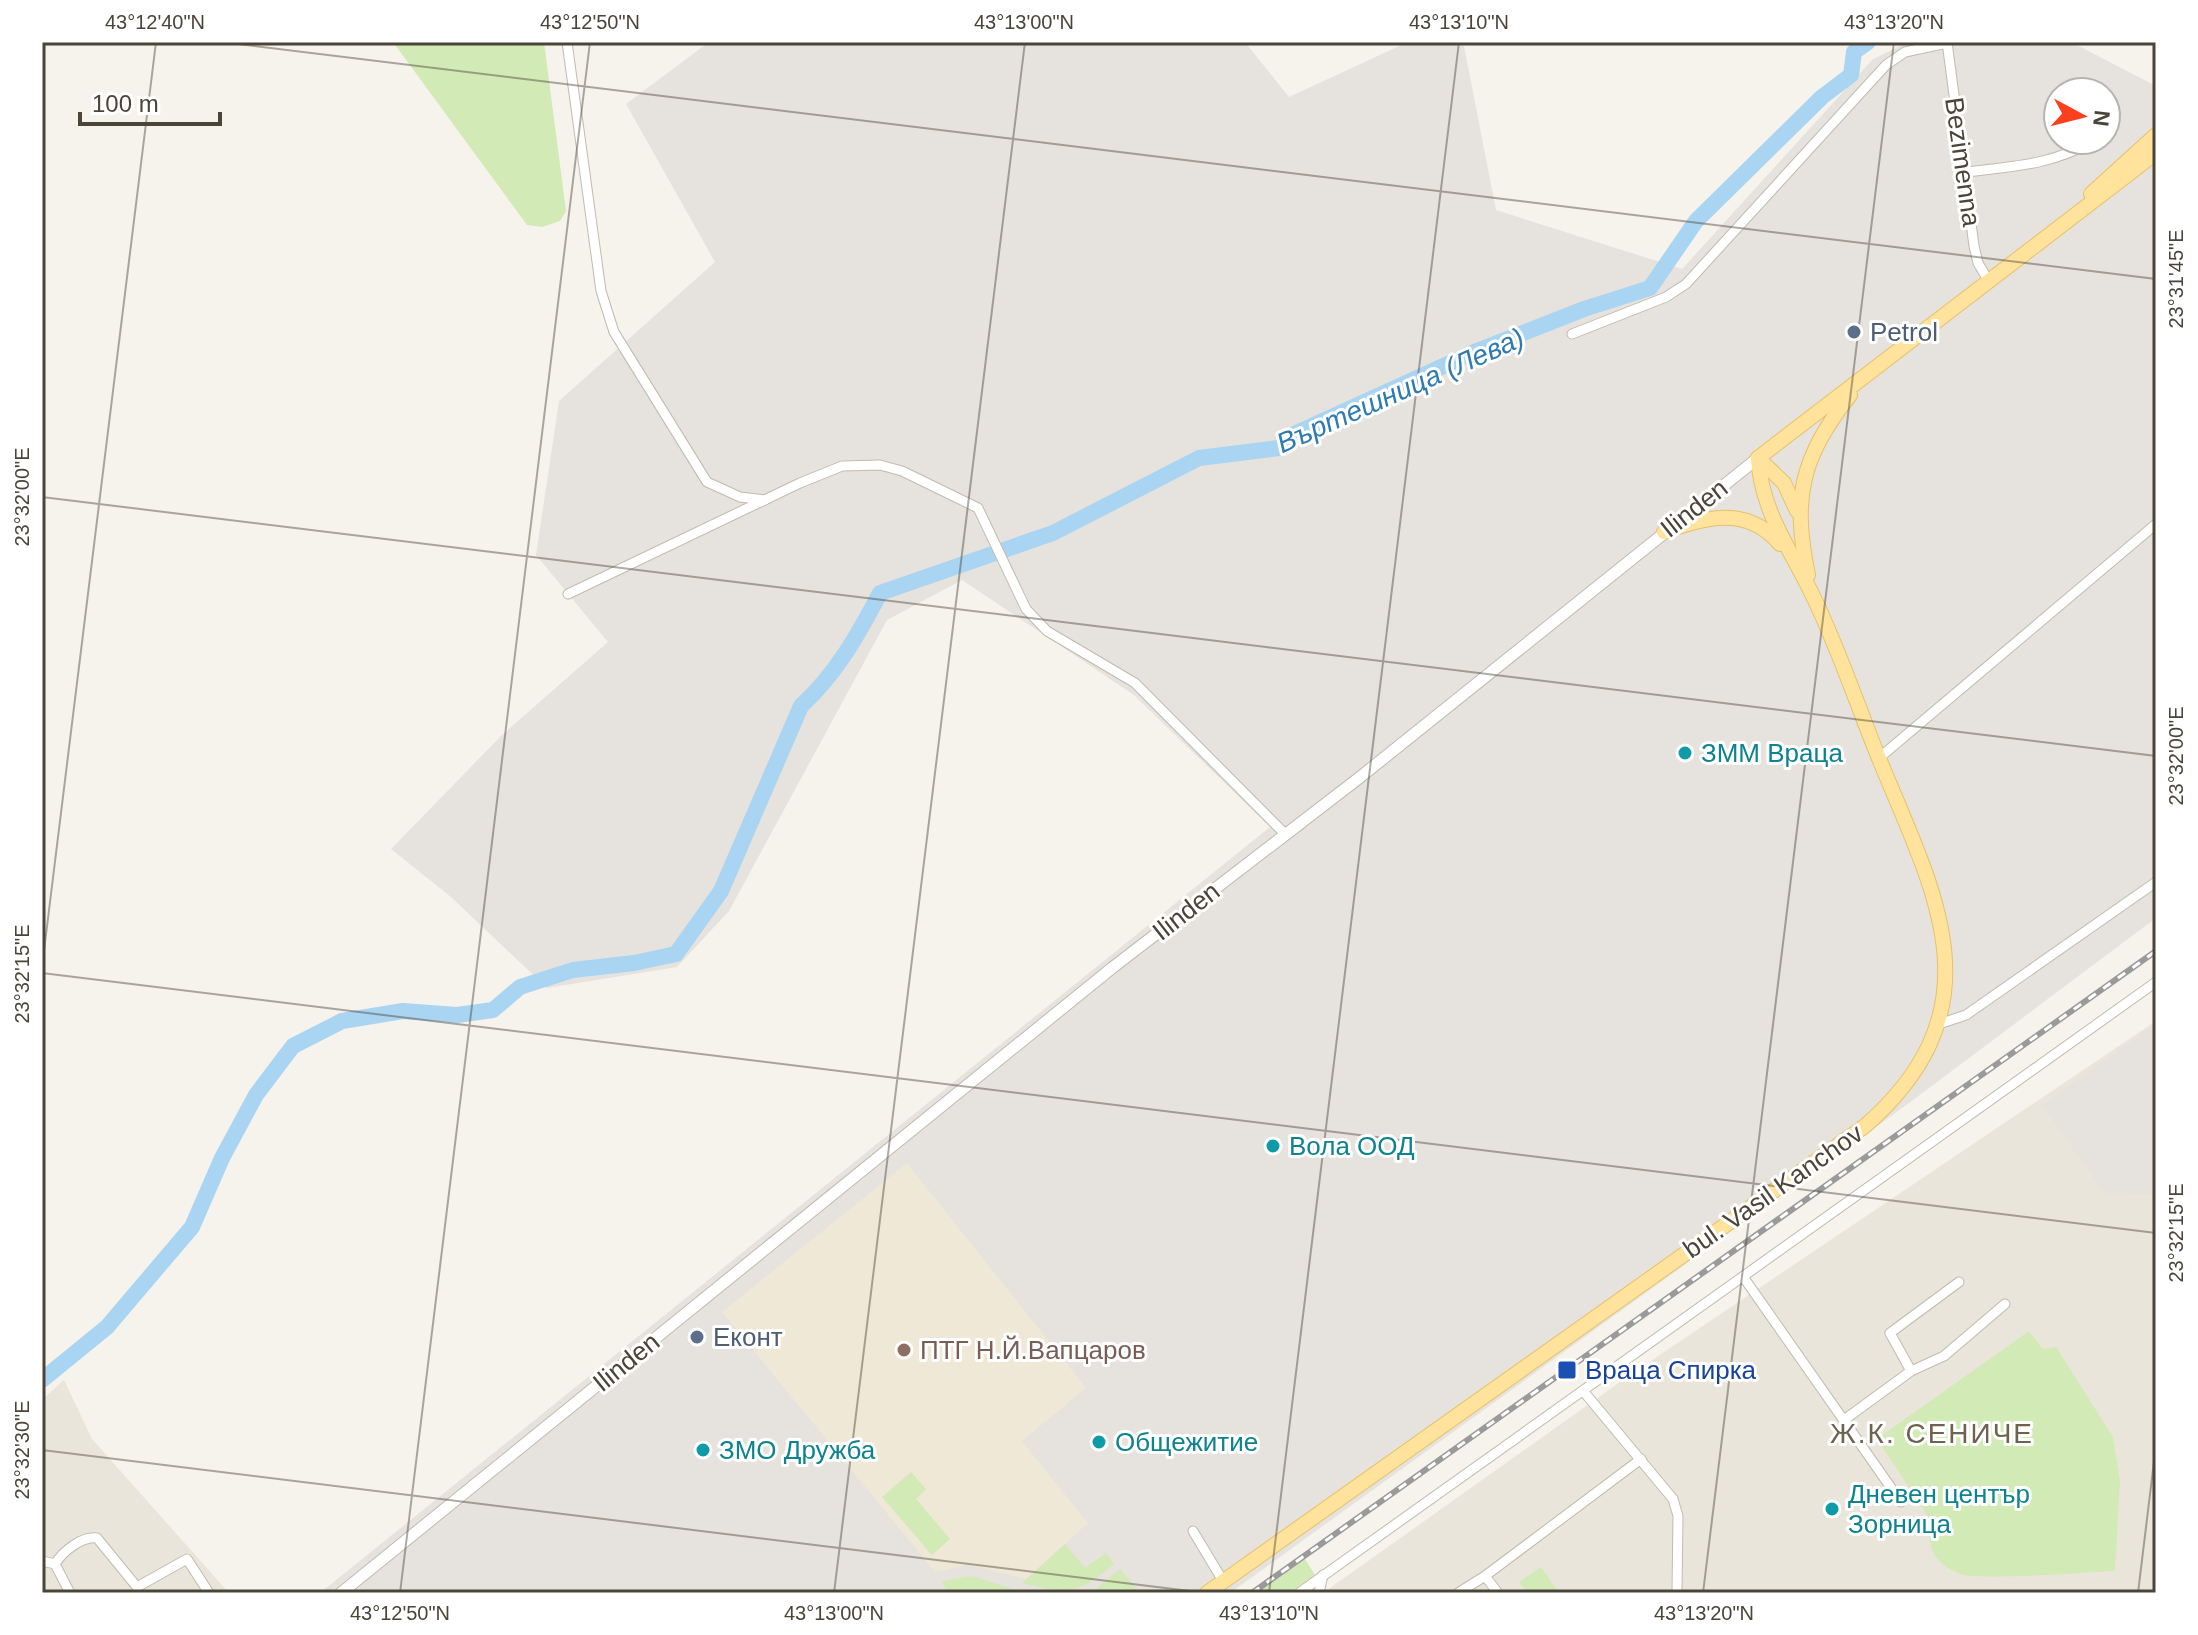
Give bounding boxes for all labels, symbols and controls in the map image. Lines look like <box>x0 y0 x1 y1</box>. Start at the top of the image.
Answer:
text: 43°12'40"N <box>105 11 205 33</box>
text: 43°12'50"N <box>540 11 640 33</box>
text: 43°13'00"N <box>974 11 1074 33</box>
text: 43°13'10"N <box>1409 11 1509 33</box>
text: 43°13'20"N <box>1844 11 1944 33</box>
scale bar <box>80 76 220 126</box>
north arrow <box>2042 76 2122 156</box>
text: 100 m <box>92 90 159 117</box>
street label: Bezimenna <box>1939 96 1987 229</box>
text: N <box>2088 109 2115 128</box>
text: 23°31'45"E <box>2165 230 2187 329</box>
place label: Petrol <box>1870 317 1938 347</box>
water label: Въртешница (Лева) <box>1272 322 1529 459</box>
marker: Petrol <box>1845 323 1863 341</box>
text: 23°32'00"E <box>11 448 33 547</box>
street label: Ilinden <box>1655 473 1733 543</box>
text: 23°32'00"E <box>2165 707 2187 806</box>
place label: ЗММ Враца <box>1701 738 1843 768</box>
marker: ЗММ Враца <box>1676 744 1694 762</box>
street label: Ilinden <box>1147 876 1225 946</box>
text: 23°32'15"E <box>11 925 33 1024</box>
street label: bul. Vasil Kanchov <box>1678 1118 1868 1264</box>
place label: Вола ООД <box>1289 1131 1415 1161</box>
marker: Вола ООД <box>1264 1137 1282 1155</box>
text: 23°32'15"E <box>2165 1184 2187 1283</box>
place label: Еконт <box>713 1322 783 1352</box>
street label: Ilinden <box>587 1326 665 1398</box>
marker: Еконт <box>688 1328 706 1346</box>
place label: ПТГ Н.Й.Вапцаров <box>920 1335 1146 1365</box>
marker: ПТГ Н.Й.Вапцаров <box>895 1341 913 1359</box>
place label: Враца Спирка <box>1585 1355 1757 1385</box>
marker: Враца Спирка <box>1556 1359 1578 1381</box>
text: 23°32'30"E <box>11 1401 33 1500</box>
district label: Ж.К. СЕНИЧЕ <box>1830 1418 2034 1449</box>
place label: Общежитие <box>1115 1427 1258 1457</box>
marker: Общежитие <box>1090 1433 1108 1451</box>
place label: ЗМО Дружба <box>719 1435 876 1465</box>
marker: ЗМО Дружба <box>694 1441 712 1459</box>
place label: Дневен център Зорница <box>1848 1479 2030 1539</box>
marker: Дневен център Зорница <box>1823 1500 1841 1518</box>
text: 43°12'50"N <box>350 1602 450 1624</box>
text: 43°13'00"N <box>784 1602 884 1624</box>
text: 43°13'10"N <box>1219 1602 1319 1624</box>
text: 43°13'20"N <box>1654 1602 1754 1624</box>

